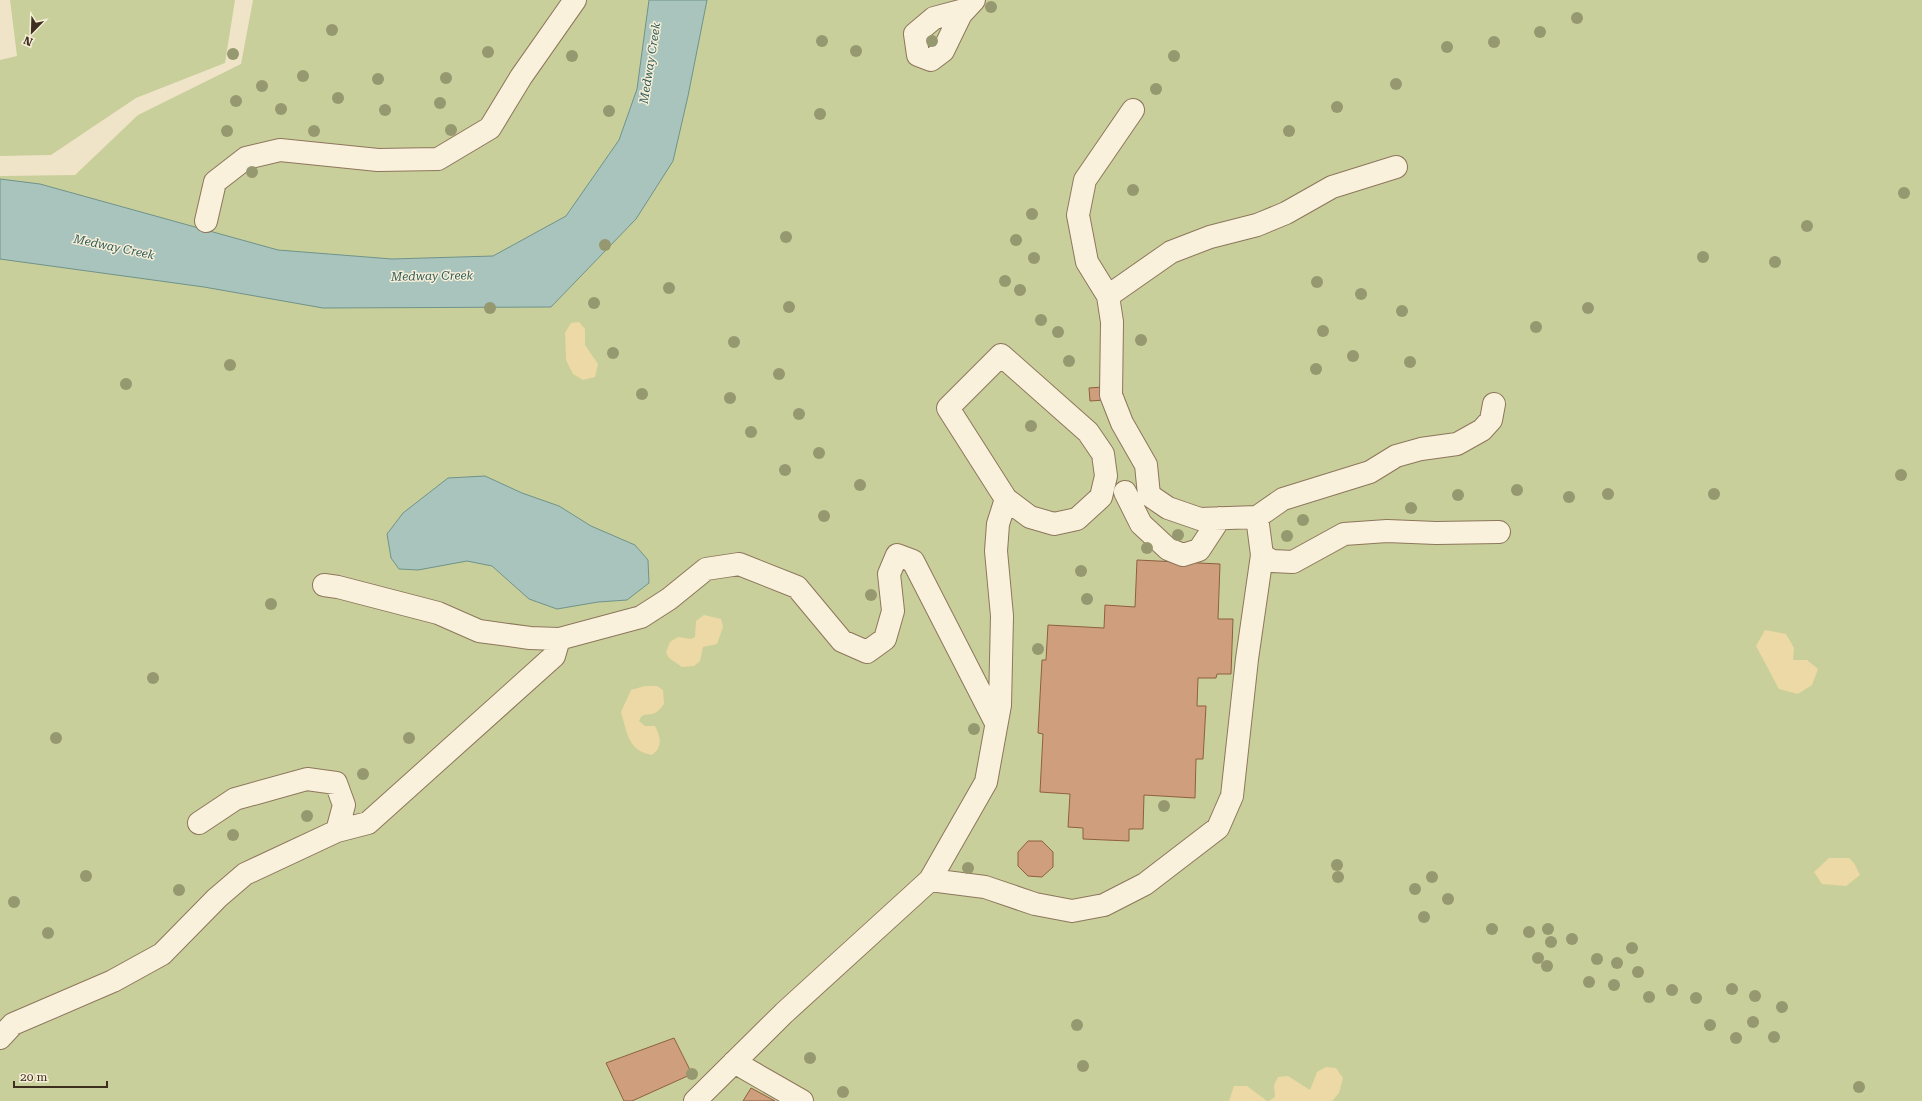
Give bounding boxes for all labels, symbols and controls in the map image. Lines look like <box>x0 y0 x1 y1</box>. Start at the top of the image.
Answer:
north arrow <box>12 12 52 52</box>
water label: Medway Creek <box>637 21 663 106</box>
text: N <box>21 33 35 48</box>
water label: Medway Creek <box>71 231 156 262</box>
water label: Medway Creek <box>390 268 474 284</box>
scale bar <box>14 1063 107 1089</box>
text: 20 m <box>20 1070 47 1084</box>

